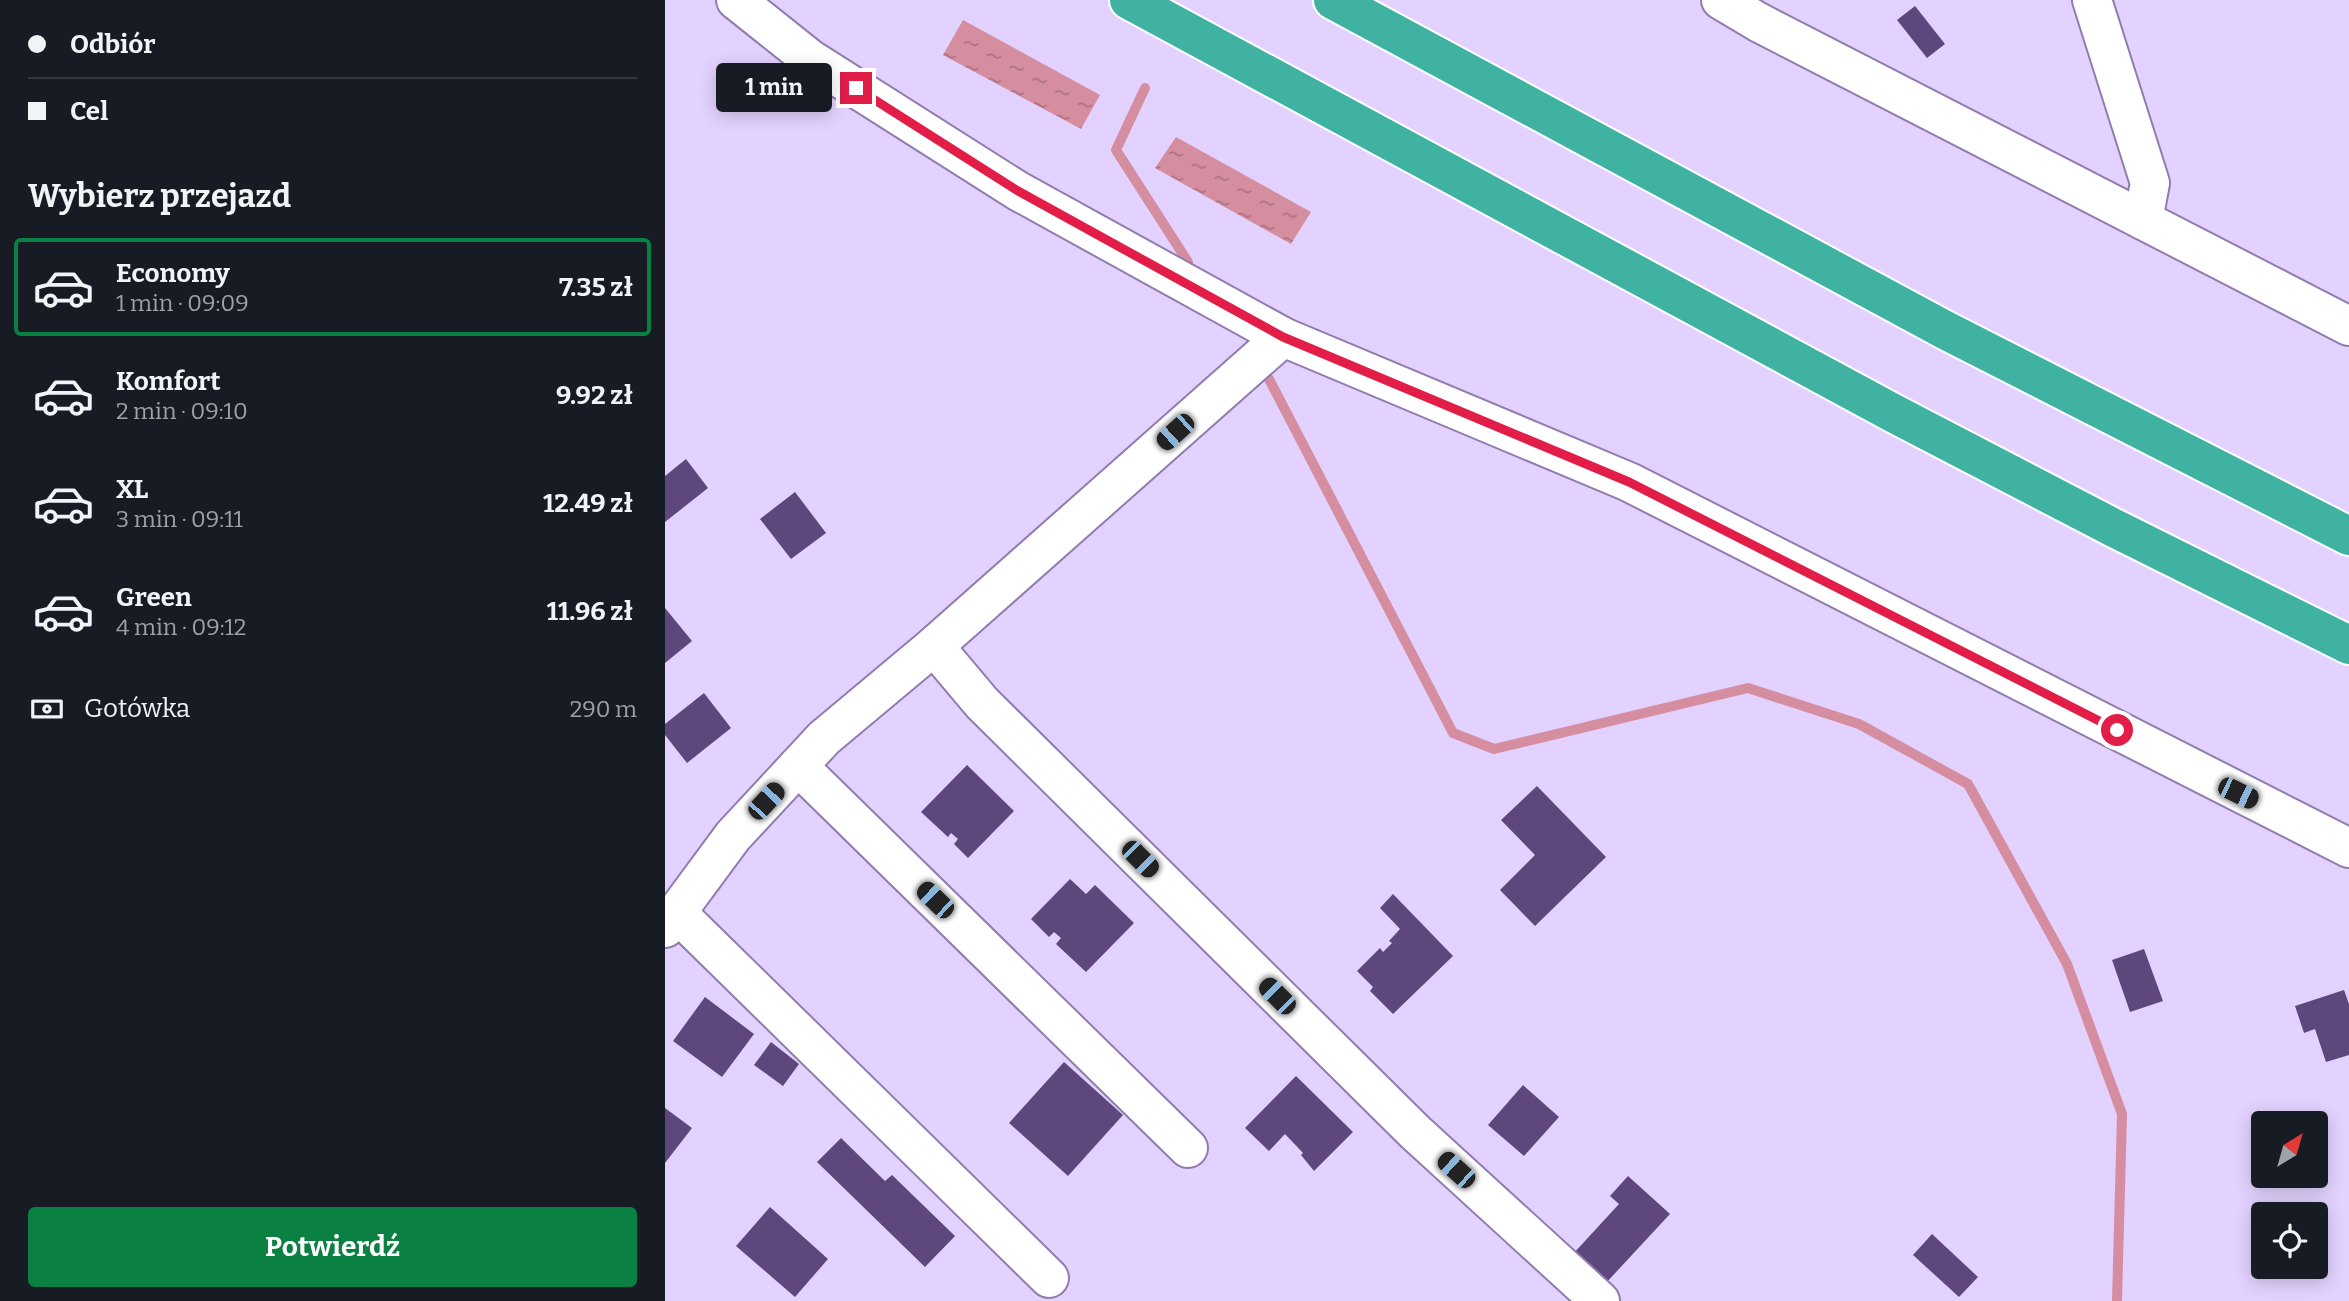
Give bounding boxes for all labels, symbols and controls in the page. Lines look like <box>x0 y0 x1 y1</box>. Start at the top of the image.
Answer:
text: Odbiór <box>70 29 155 60</box>
callout: 1 min <box>716 64 831 112</box>
route end <box>840 72 872 104</box>
text: 1 min <box>745 73 803 101</box>
text: Cel <box>70 96 108 127</box>
text: Wybierz przejazd <box>28 177 291 215</box>
icon: car <box>32 256 95 319</box>
text: Economy <box>116 258 230 289</box>
text: 7.35 zł <box>559 272 633 303</box>
text: 1 min · 09:09 <box>116 289 249 317</box>
icon: car <box>32 364 95 427</box>
text: Komfort <box>116 366 221 397</box>
text: 9.92 zł <box>556 380 633 411</box>
text: 2 min · 09:10 <box>116 397 248 425</box>
car <box>1153 410 1198 454</box>
icon: car <box>32 472 95 535</box>
text: XL <box>116 474 148 505</box>
text: 12.49 zł <box>543 488 633 519</box>
text: 3 min · 09:11 <box>116 505 243 533</box>
icon: car <box>32 580 95 643</box>
text: Green <box>116 582 192 613</box>
text: 11.96 zł <box>547 596 633 627</box>
text: 4 min · 09:12 <box>116 613 246 641</box>
icon: cash <box>28 690 66 728</box>
text: Gotówka <box>84 693 190 724</box>
text: 290 m <box>570 695 637 723</box>
route start <box>2101 714 2133 746</box>
car <box>2215 774 2262 812</box>
car <box>744 778 789 824</box>
car <box>1118 837 1163 881</box>
car <box>913 878 958 922</box>
car <box>1255 974 1300 1018</box>
north arrow <box>2251 1111 2327 1188</box>
map controls <box>2251 1111 2328 1279</box>
car <box>1434 1148 1479 1192</box>
button: locate <box>2251 1202 2328 1279</box>
button: Potwierdź <box>28 1207 637 1287</box>

